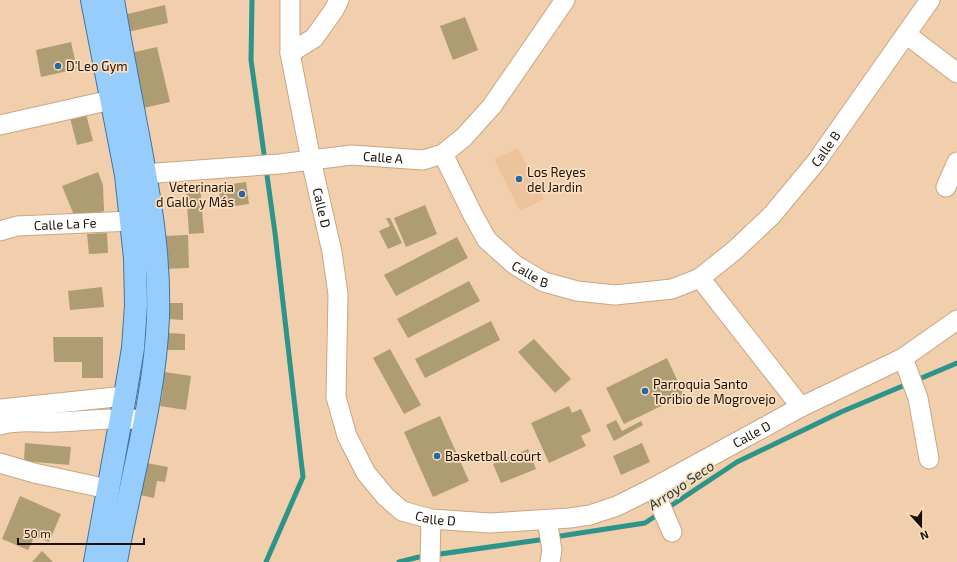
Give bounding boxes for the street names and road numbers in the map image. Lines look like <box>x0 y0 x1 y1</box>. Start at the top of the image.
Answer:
street label: Calle B <box>807 128 844 170</box>
street label: Calle A <box>362 148 403 167</box>
street label: Calle D <box>310 186 334 229</box>
street label: Calle La Fe <box>34 215 97 233</box>
street label: Calle B <box>509 257 550 291</box>
street label: Calle D <box>730 417 773 451</box>
street label: Calle D <box>413 507 456 529</box>

